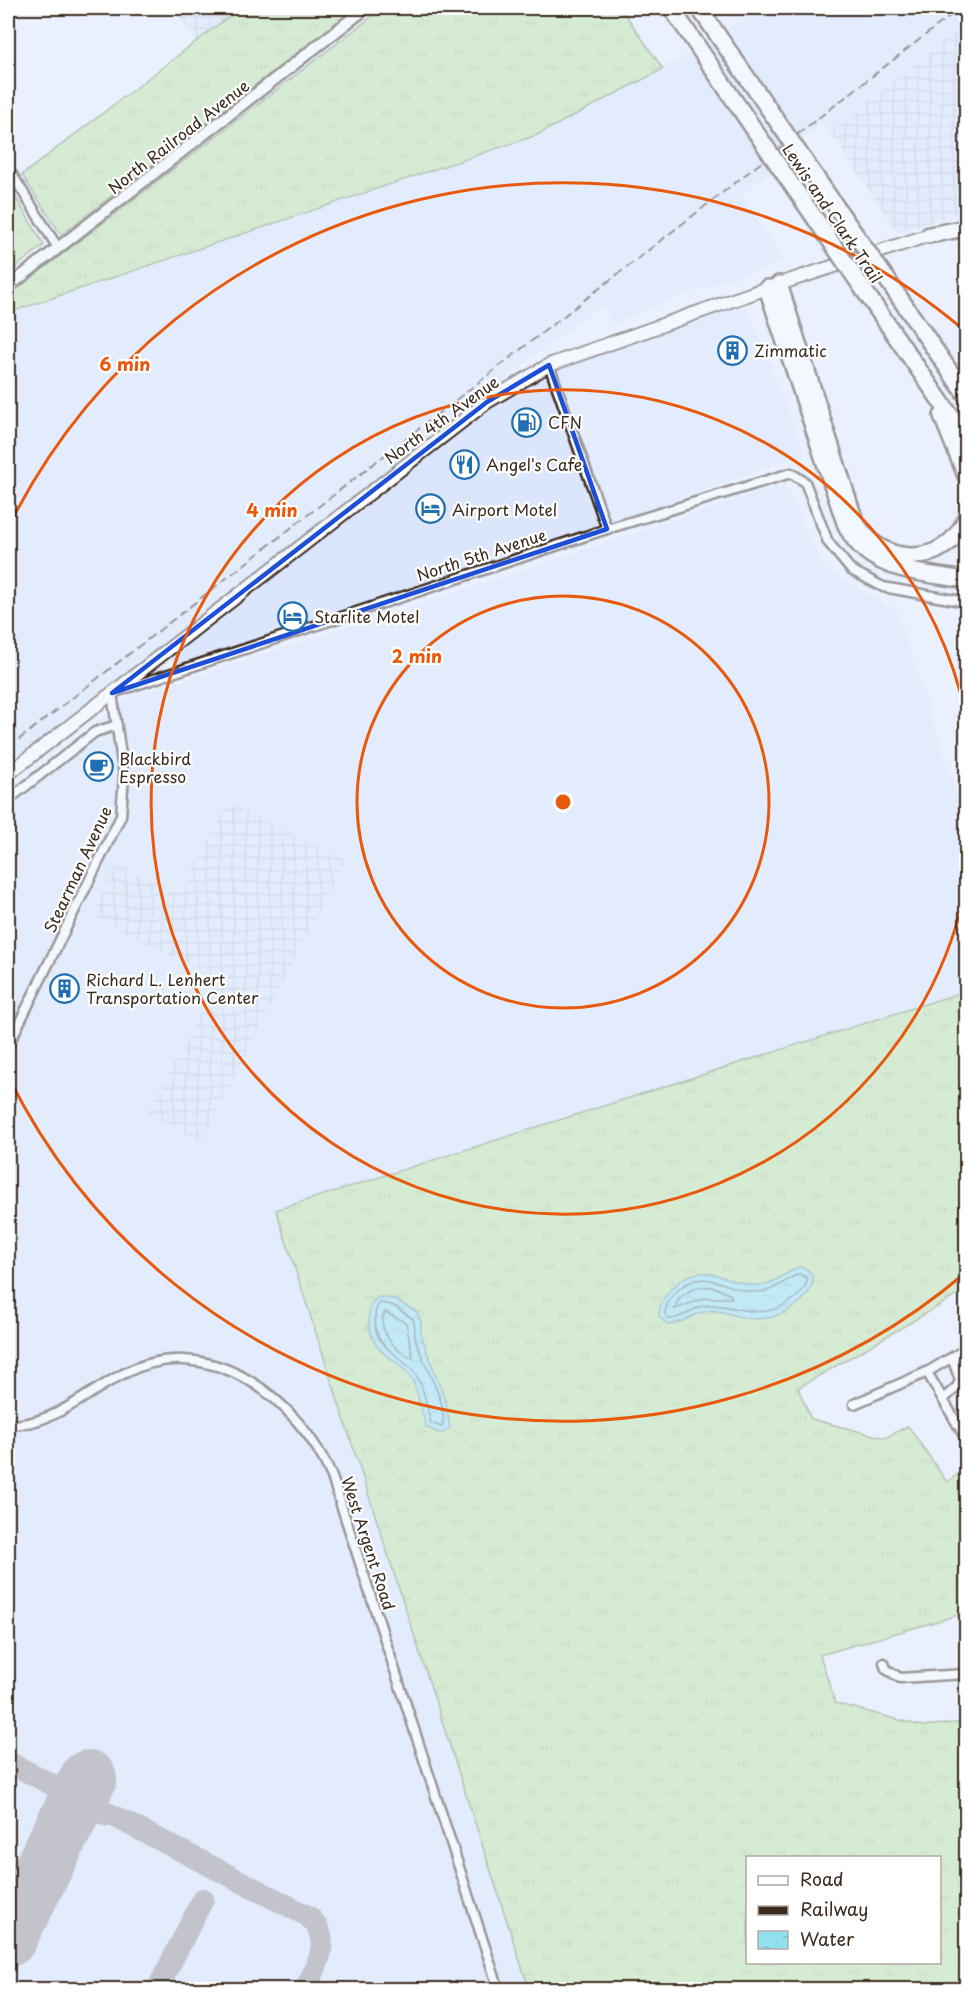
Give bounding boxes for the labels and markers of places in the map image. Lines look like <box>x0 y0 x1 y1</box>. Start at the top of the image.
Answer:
building icon: Zimmatic <box>717 334 749 366</box>
place label: Zimmatic <box>754 338 827 362</box>
fuel station icon: CFN <box>511 406 543 438</box>
place label: CFN <box>548 410 582 434</box>
restaurant icon: Angel's Cafe <box>449 448 481 480</box>
place label: Angel's Cafe <box>486 452 582 476</box>
hotel icon: Airport Motel <box>415 493 447 525</box>
place label: Airport Motel <box>452 497 557 521</box>
hotel icon: Starlite Motel <box>277 600 309 632</box>
place label: Starlite Motel <box>314 604 419 628</box>
place label: Blackbird Espresso <box>119 746 191 788</box>
cafe icon: Blackbird Espresso <box>82 751 114 783</box>
centre of rings <box>553 792 573 812</box>
place label: Richard L. Lenhert Transportation Center <box>86 967 259 1009</box>
building icon: Richard L. Lenhert Transportation Center <box>49 972 81 1004</box>

